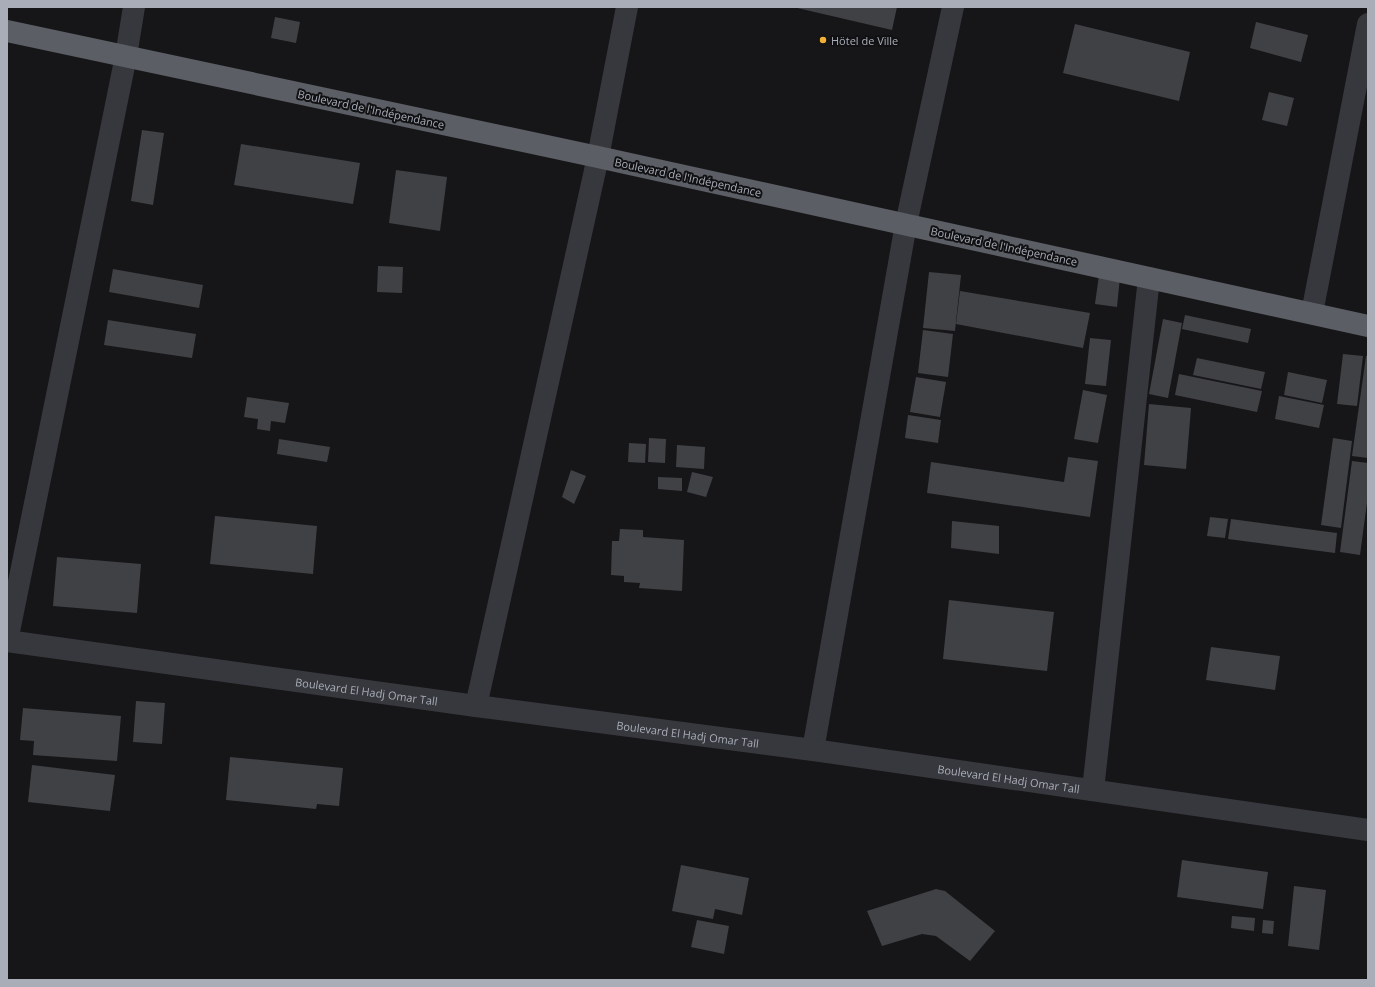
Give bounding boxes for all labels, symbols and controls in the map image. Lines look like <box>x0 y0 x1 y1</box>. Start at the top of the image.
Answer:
place label: Hötel de Ville <box>831 33 898 48</box>
marker: Hötel de Ville <box>818 35 828 45</box>
street label: Boulevard de l'Indépendance <box>296 86 446 132</box>
street label: Boulevard de l'Indépendance <box>613 154 763 200</box>
street label: Boulevard de l'Indépendance <box>929 223 1079 269</box>
street label: Boulevard El Hadj Omar Tall <box>294 674 439 708</box>
street label: Boulevard El Hadj Omar Tall <box>616 717 760 750</box>
street label: Boulevard El Hadj Omar Tall <box>937 761 1081 796</box>

